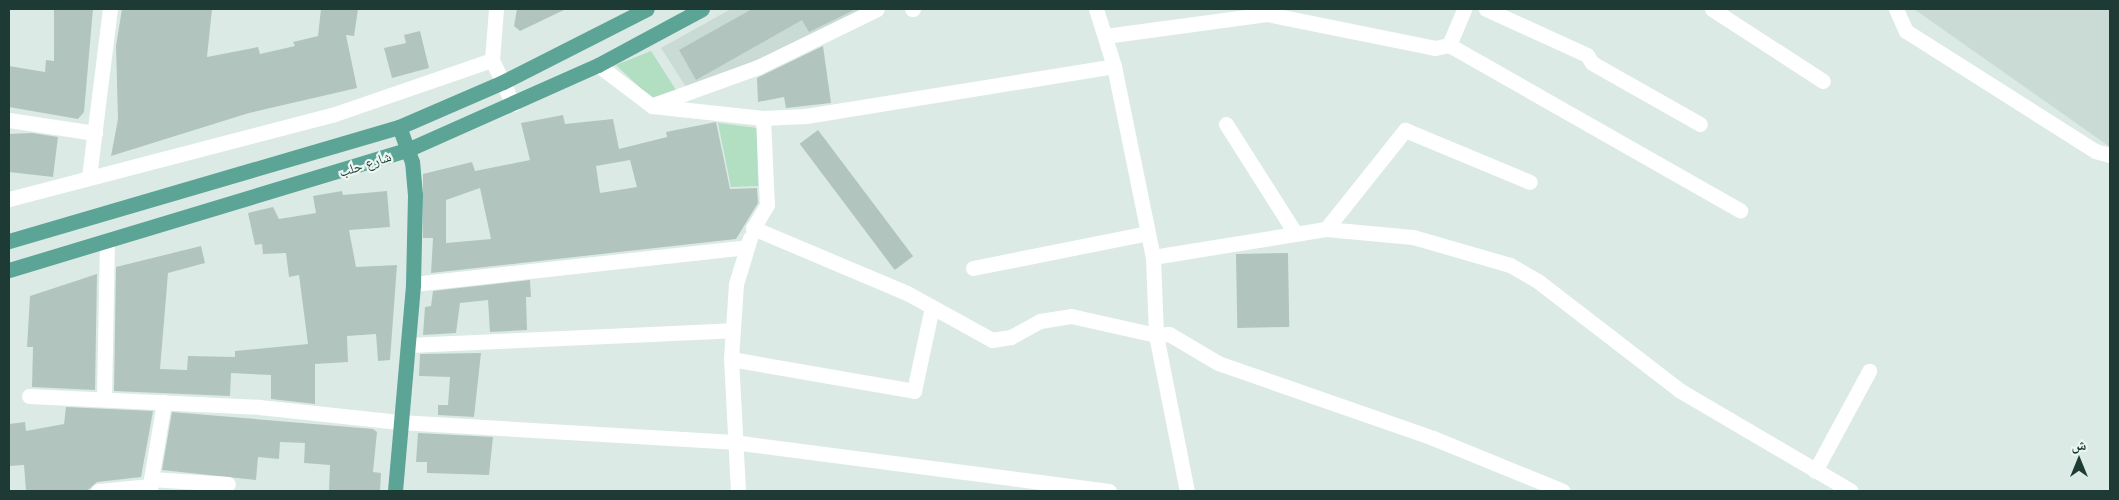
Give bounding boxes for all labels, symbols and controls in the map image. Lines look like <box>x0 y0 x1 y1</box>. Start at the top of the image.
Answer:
street label: شارع حلب <box>337 148 393 180</box>
north arrow <box>2054 435 2104 485</box>
text: ش <box>2072 435 2086 454</box>

